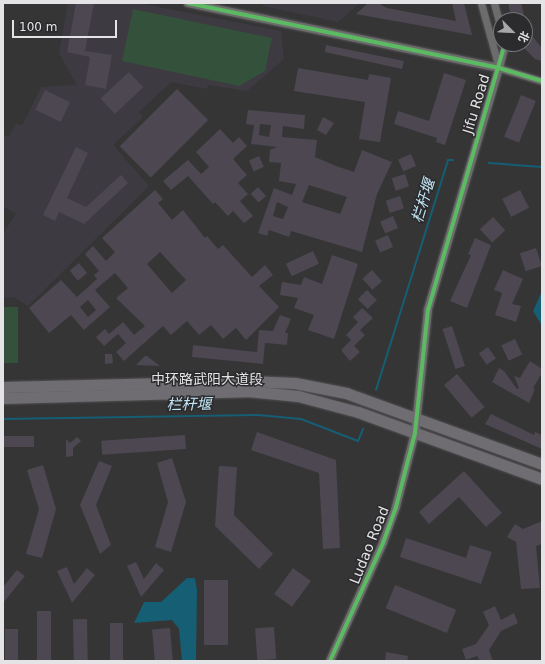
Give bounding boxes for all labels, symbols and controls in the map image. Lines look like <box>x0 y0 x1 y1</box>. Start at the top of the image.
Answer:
scale bar <box>14 12 119 38</box>
north arrow <box>493 12 533 52</box>
text: 100 m <box>19 20 57 34</box>
text: 北 <box>515 29 532 44</box>
street label: Jifu Road <box>459 72 493 136</box>
water label: 栏杆堰 <box>409 177 439 225</box>
street label: 中环路武阳大道段 <box>151 371 263 387</box>
water label: 栏杆堰 <box>166 396 212 414</box>
street label: Ludao Road <box>346 504 392 586</box>

